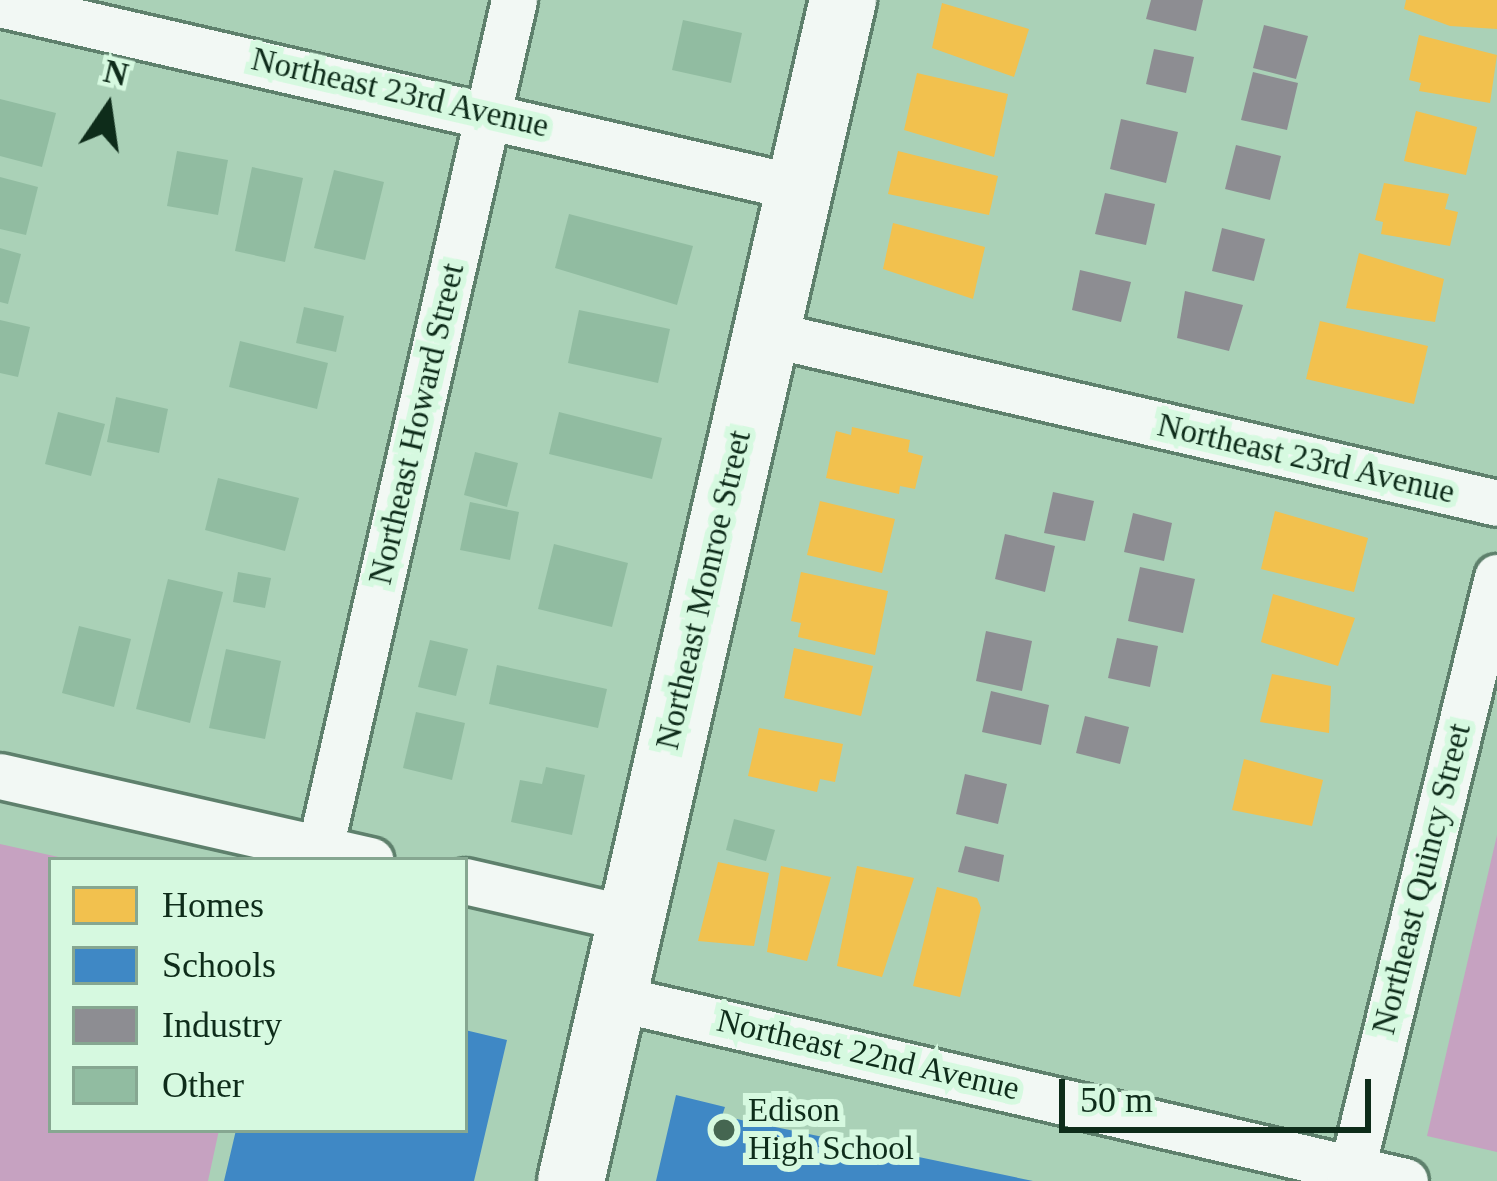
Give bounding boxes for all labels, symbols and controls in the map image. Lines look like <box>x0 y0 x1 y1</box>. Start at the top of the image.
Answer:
street label: Northeast 23rd Avenue <box>247 39 553 147</box>
north arrow <box>48 48 168 168</box>
text: N <box>100 53 132 93</box>
street label: Northeast Howard Street <box>361 260 473 588</box>
street label: Northeast 23rd Avenue <box>1153 405 1459 513</box>
street label: Northeast Monroe Street <box>648 427 760 753</box>
street label: Northeast Quincy Street <box>1364 719 1480 1039</box>
legend <box>48 857 468 1133</box>
text: Homes <box>162 885 264 925</box>
text: Schools <box>162 945 276 985</box>
street label: Northeast 22nd Avenue <box>712 1001 1024 1109</box>
text: Industry <box>162 1005 282 1045</box>
scale bar <box>1065 1055 1377 1129</box>
text: Other <box>162 1065 244 1105</box>
text: 50 m <box>1080 1080 1153 1120</box>
place label: Edison High School <box>748 1091 914 1169</box>
marker: Edison High School <box>711 1117 737 1143</box>

